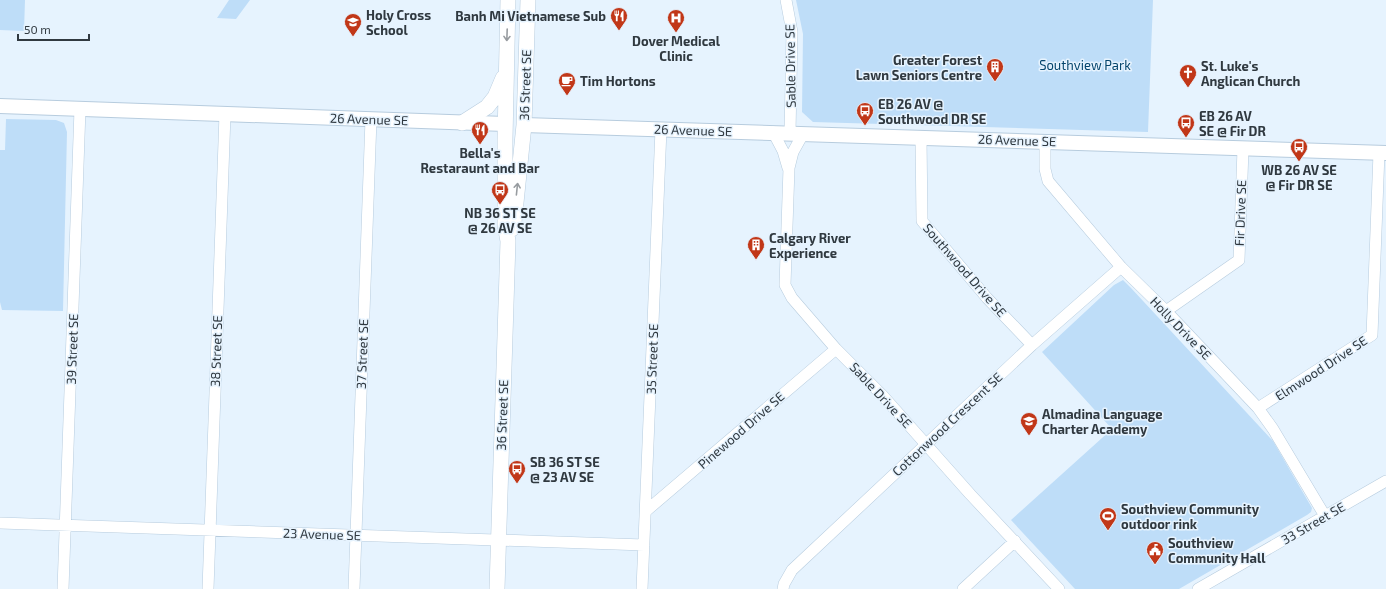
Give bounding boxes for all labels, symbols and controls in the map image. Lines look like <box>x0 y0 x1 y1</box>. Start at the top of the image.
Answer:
restaurant icon: Banh Mi Vietnamese Sub <box>609 6 629 31</box>
place label: Holy Cross School <box>366 7 431 38</box>
place label: Banh Mi Vietnamese Sub <box>455 8 606 24</box>
hospital icon: Dover Medical Clinic <box>666 8 686 33</box>
school or university icon: Holy Cross School <box>343 12 363 37</box>
scale bar <box>18 16 89 42</box>
text: 50 m <box>24 22 51 36</box>
street label: Sable Drive SE <box>781 24 799 108</box>
one-way arrow <box>503 28 511 41</box>
place label: Dover Medical Clinic <box>632 33 721 64</box>
street label: 36 Street SE <box>516 49 534 121</box>
place label: Greater Forest Lawn Seniors Centre <box>856 52 983 83</box>
building icon: Greater Forest Lawn Seniors Centre <box>985 57 1005 82</box>
park label: Southview Park <box>1039 57 1131 73</box>
place label: St. Luke's Anglican Church <box>1201 58 1301 89</box>
church icon: St. Luke's Anglican Church <box>1178 63 1198 88</box>
cafe icon: Tim Hortons <box>557 71 577 96</box>
place label: Tim Hortons <box>580 73 656 89</box>
place label: EB 26 AV @ Southwood DR SE <box>878 96 986 127</box>
bus stop icon: EB 26 AV @ Southwood DR SE <box>855 101 875 126</box>
place label: EB 26 AV SE @ Fir DR <box>1199 108 1266 139</box>
street label: 26 Avenue SE <box>330 110 408 128</box>
bus stop icon: EB 26 AV SE @ Fir DR <box>1176 113 1196 138</box>
restaurant icon: Bella's Restaraunt and Bar <box>470 120 490 145</box>
street label: 26 Avenue SE <box>654 121 732 139</box>
street label: 26 Avenue SE <box>978 131 1056 149</box>
bus stop icon: WB 26 AV SE @ Fir DR SE <box>1289 137 1309 162</box>
place label: Bella's Restaraunt and Bar <box>421 145 540 176</box>
place label: WB 26 AV SE @ Fir DR SE <box>1261 162 1337 193</box>
bus stop icon: NB 36 ST SE @ 26 AV SE <box>490 180 510 205</box>
street label: Fir Drive SE <box>1231 180 1249 246</box>
one-way arrow <box>514 183 521 196</box>
place label: NB 36 ST SE @ 26 AV SE <box>464 205 536 236</box>
street label: Southwood Drive SE <box>920 220 1010 320</box>
place label: Calgary River Experience <box>769 230 851 261</box>
building icon: Calgary River Experience <box>746 235 766 260</box>
street label: Holly Drive SE <box>1147 293 1215 363</box>
street label: 39 Street SE <box>63 313 81 385</box>
street label: 38 Street SE <box>207 315 225 387</box>
street label: 37 Street SE <box>353 319 371 389</box>
street label: 35 Street SE <box>643 323 661 395</box>
street label: Elmwood Drive SE <box>1272 332 1370 404</box>
street label: Sable Drive SE <box>847 359 915 431</box>
street label: Cottonwood Crescent SE <box>889 369 1005 479</box>
street label: 36 Street SE <box>493 379 511 451</box>
street label: Pinewood Drive SE <box>694 388 788 472</box>
place label: Almadina Language Charter Academy <box>1042 406 1163 437</box>
school or university icon: Almadina Language Charter Academy <box>1019 411 1039 436</box>
place label: SB 36 ST SE @ 23 AV SE <box>530 454 600 485</box>
bus stop icon: SB 36 ST SE @ 23 AV SE <box>507 459 527 484</box>
street label: 33 Street SE <box>1278 498 1348 548</box>
place label: Southview Community outdoor rink <box>1121 501 1260 532</box>
sports icon: Southview Community outdoor rink <box>1098 506 1118 531</box>
street label: 23 Avenue SE <box>283 525 361 543</box>
place label: Southview Community Hall <box>1168 535 1266 566</box>
public building icon: Southview Community Hall <box>1145 540 1165 565</box>

